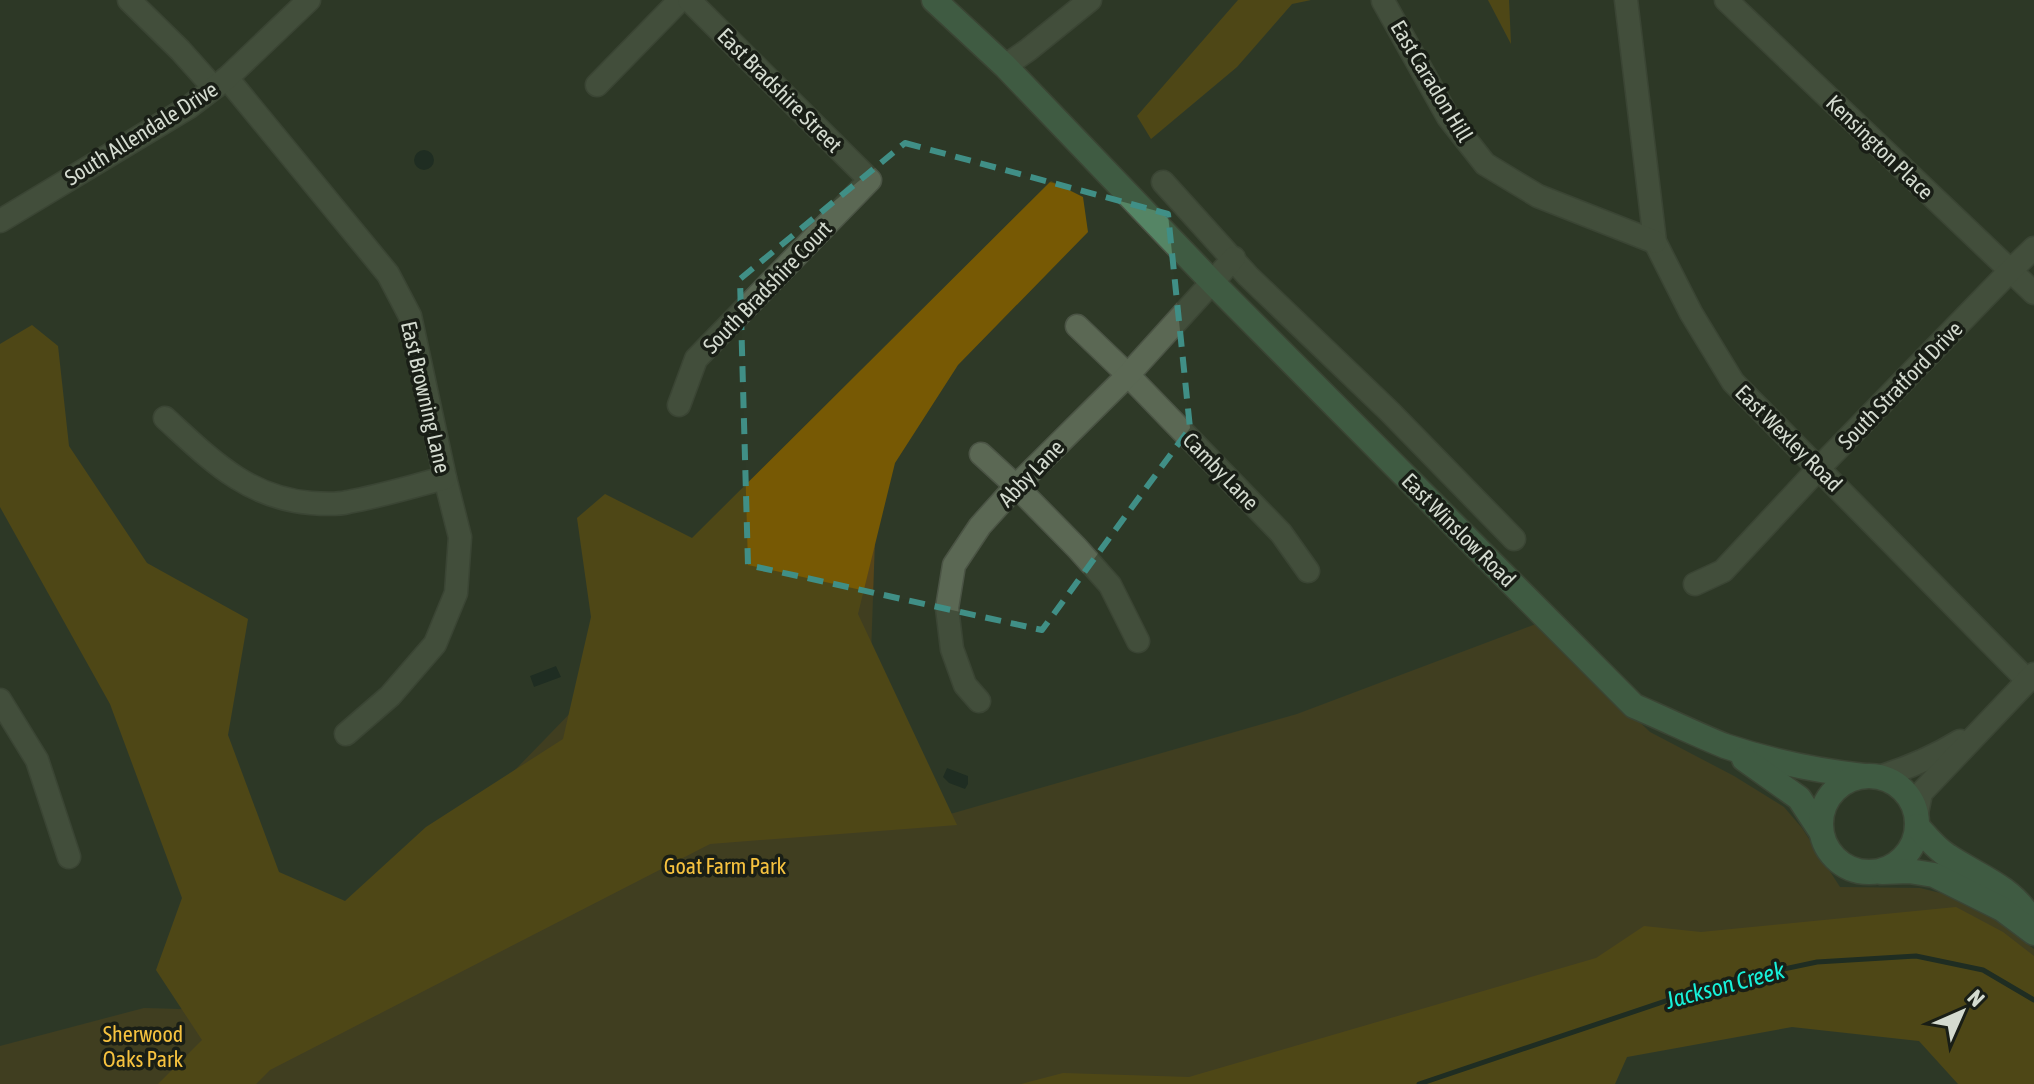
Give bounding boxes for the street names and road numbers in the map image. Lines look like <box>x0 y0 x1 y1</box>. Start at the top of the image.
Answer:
street label: East Caradon Hill <box>1386 16 1479 147</box>
street label: East Bradshire Street <box>712 22 848 158</box>
street label: South Allendale Drive <box>60 76 222 190</box>
street label: Kensington Place <box>1821 89 1939 205</box>
street label: South Bradshire Court <box>697 215 837 359</box>
street label: South Stratford Drive <box>1832 316 1968 454</box>
street label: East Browning Lane <box>396 318 456 476</box>
street label: East Wexley Road <box>1730 379 1848 497</box>
street label: Camby Lane <box>1178 427 1264 515</box>
street label: Abby Lane <box>993 434 1069 512</box>
street label: East Winslow Road <box>1397 468 1521 592</box>

